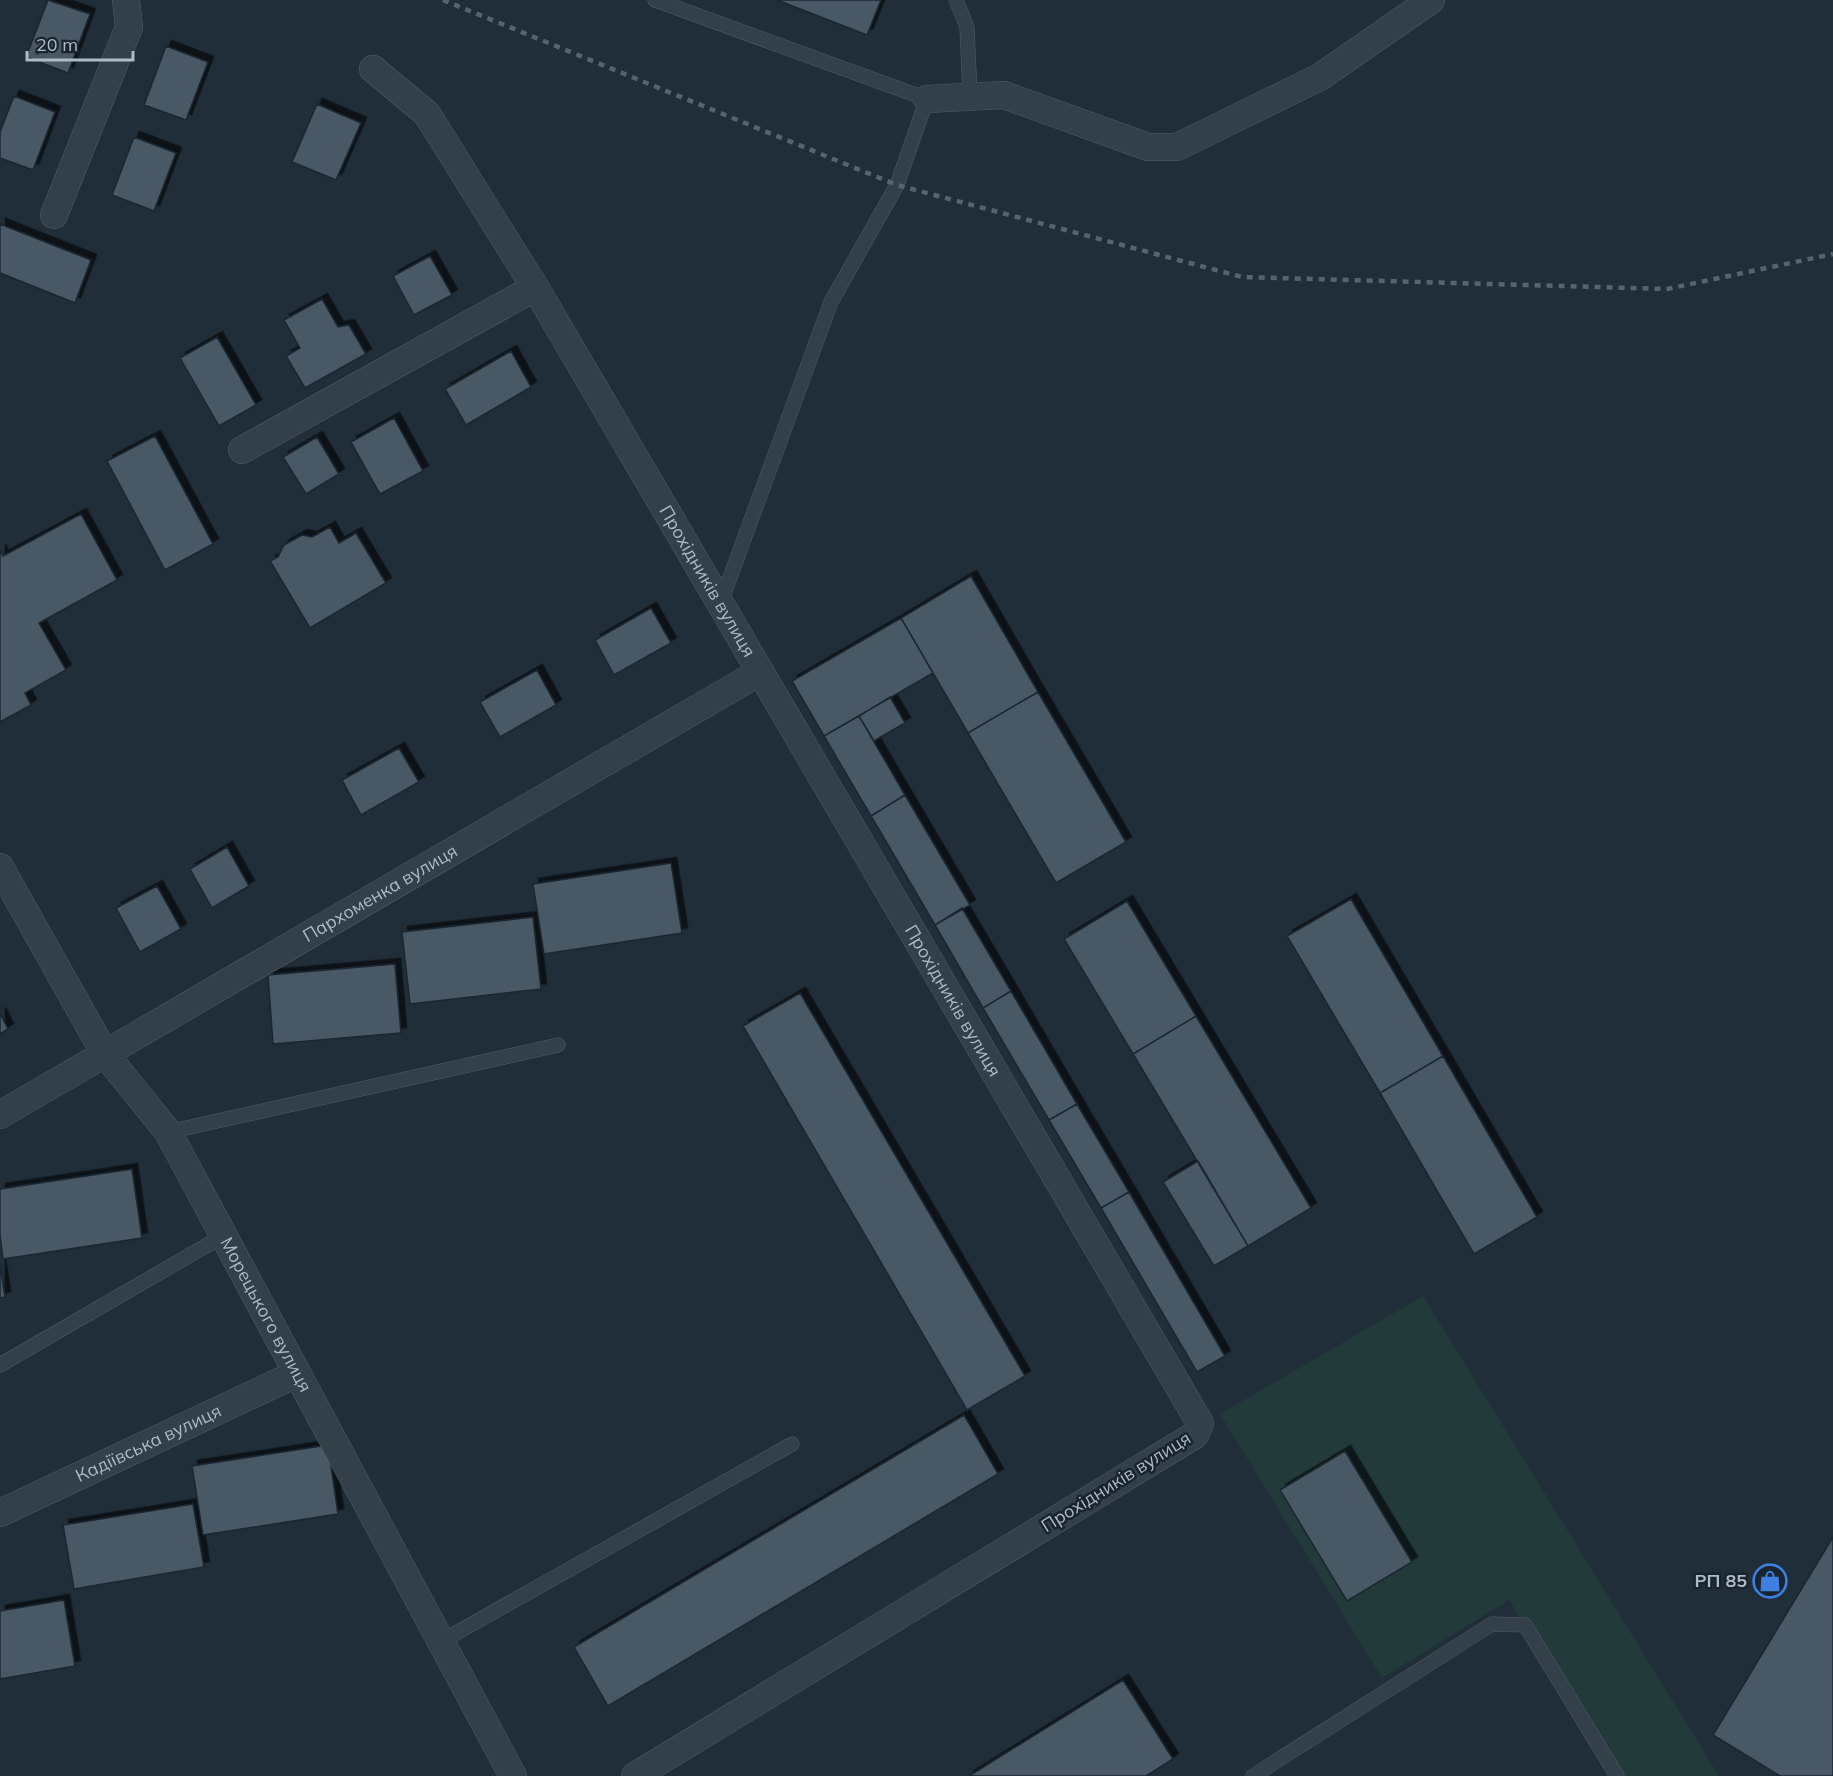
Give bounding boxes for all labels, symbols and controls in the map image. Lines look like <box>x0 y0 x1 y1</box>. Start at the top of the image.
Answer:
scale bar <box>27 24 134 62</box>
text: 20 m <box>36 33 78 56</box>
street label: Прохідників вулиця <box>654 501 761 661</box>
street label: Пархоменка вулиця <box>298 839 461 947</box>
street label: Прохідників вулиця <box>900 920 1007 1080</box>
street label: Морецького вулиця <box>215 1233 317 1396</box>
street label: Кадіївська вулиця <box>72 1399 225 1487</box>
street label: Прохідників вулиця <box>1037 1426 1195 1537</box>
shop icon: РП 85 <box>1752 1563 1788 1599</box>
place label: РП 85 <box>1695 1569 1747 1592</box>

